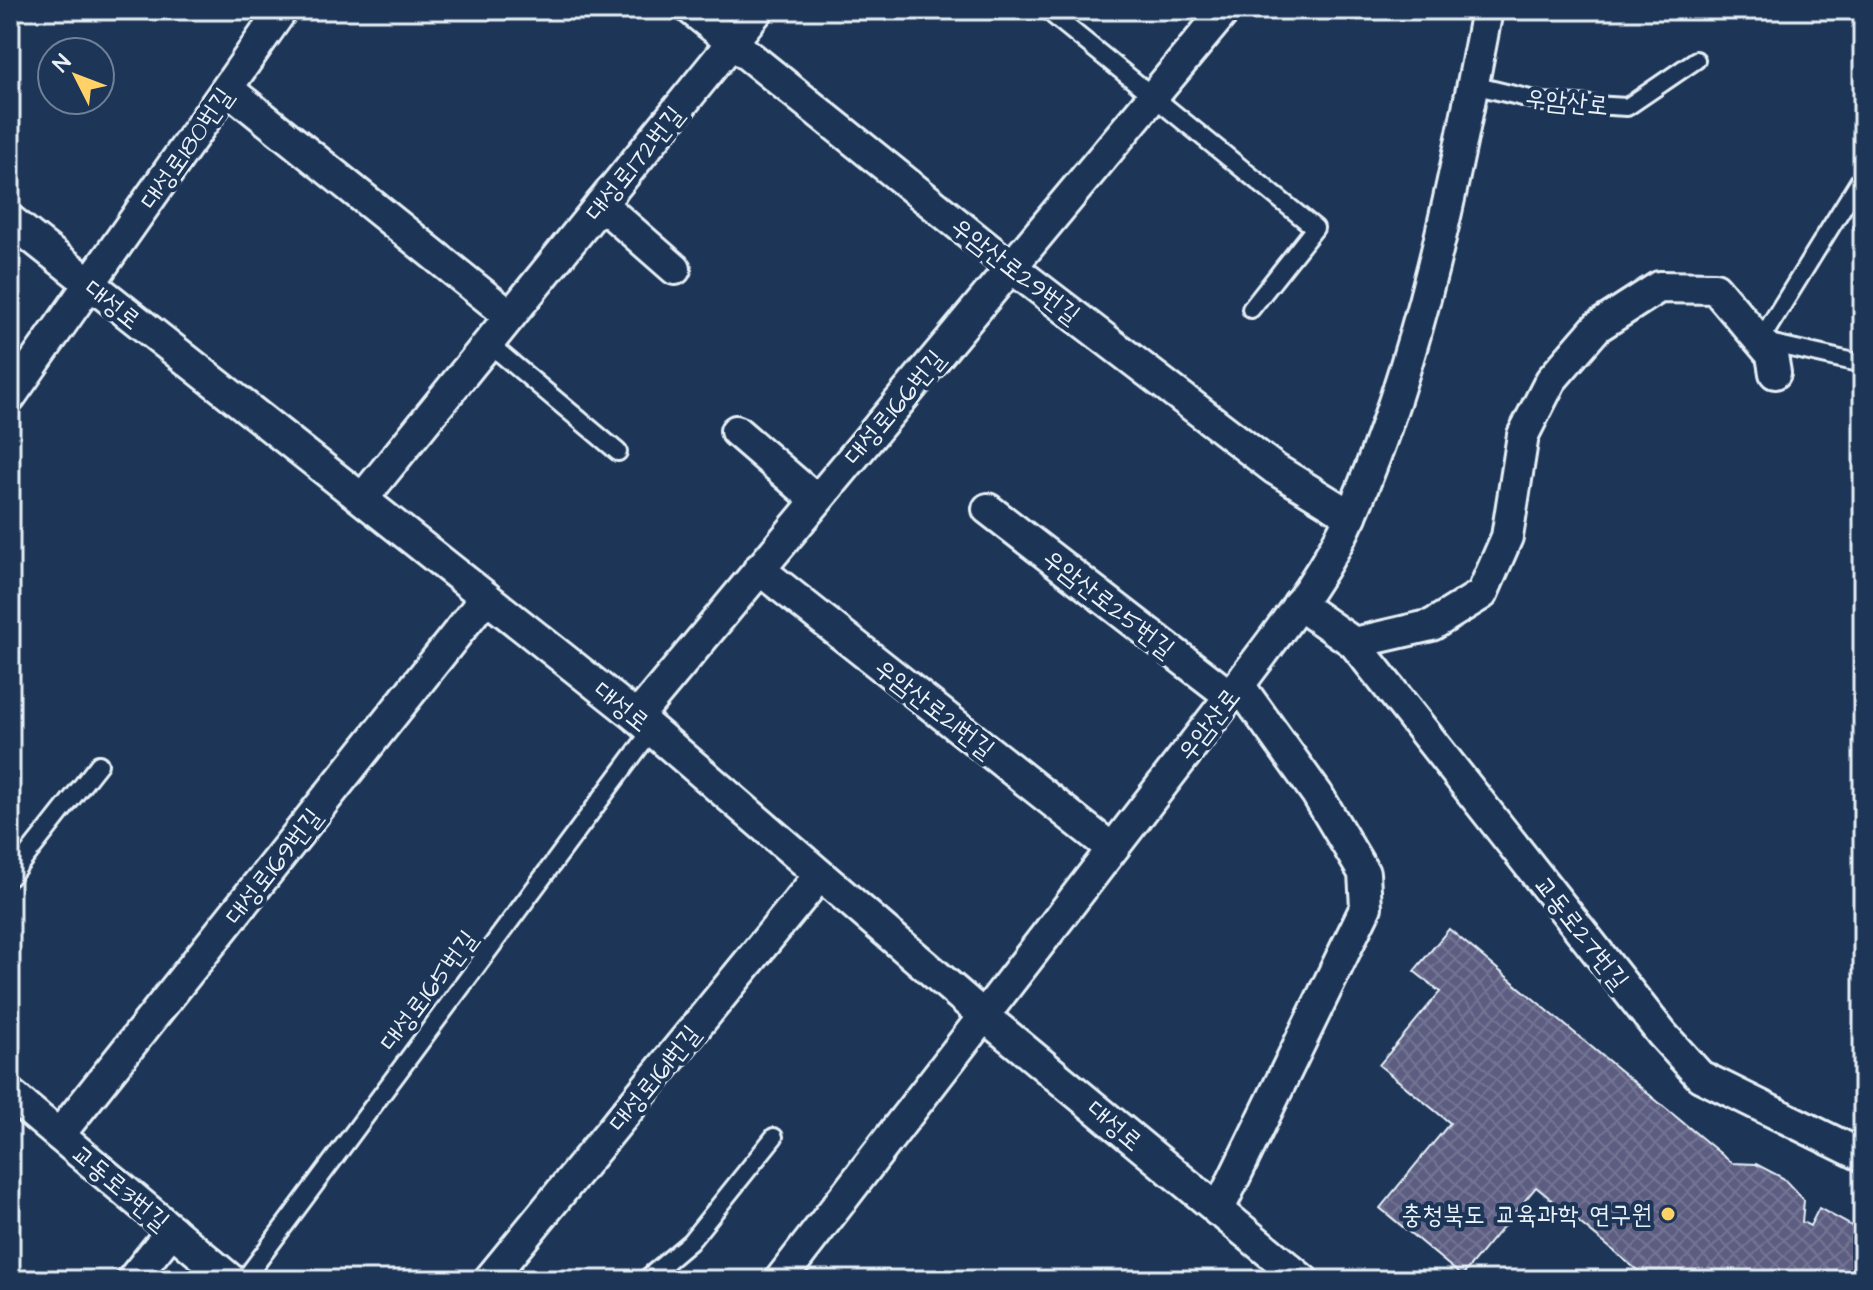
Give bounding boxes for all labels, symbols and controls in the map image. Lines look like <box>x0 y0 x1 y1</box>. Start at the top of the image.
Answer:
north arrow <box>36 36 116 116</box>
text: N <box>46 48 79 79</box>
street label: 대성로180번길 <box>132 80 242 217</box>
street label: 우암산로 <box>1523 80 1610 124</box>
street label: 대성로172번길 <box>577 98 692 229</box>
street label: 우암산로29번길 <box>943 209 1088 333</box>
street label: 대성로 <box>77 271 148 338</box>
street label: 대성로166번길 <box>836 342 954 473</box>
street label: 우암산로25번길 <box>1035 541 1182 667</box>
street label: 우암산로21번길 <box>867 650 1002 767</box>
street label: 대성로 <box>586 673 657 741</box>
street label: 우암산로 <box>1169 681 1249 769</box>
street label: 대성로169번길 <box>217 801 331 932</box>
street label: 교동로27번길 <box>1525 868 1637 997</box>
street label: 대성로165번길 <box>371 923 486 1058</box>
street label: 대성로161번길 <box>601 1018 709 1140</box>
street label: 대성로 <box>1079 1092 1150 1160</box>
street label: 교동로3번길 <box>64 1136 177 1239</box>
place label: 충청북도 교육과학 연구원 <box>1401 1197 1652 1233</box>
marker: 충청북도 교육과학 연구원 <box>1659 1205 1677 1223</box>

